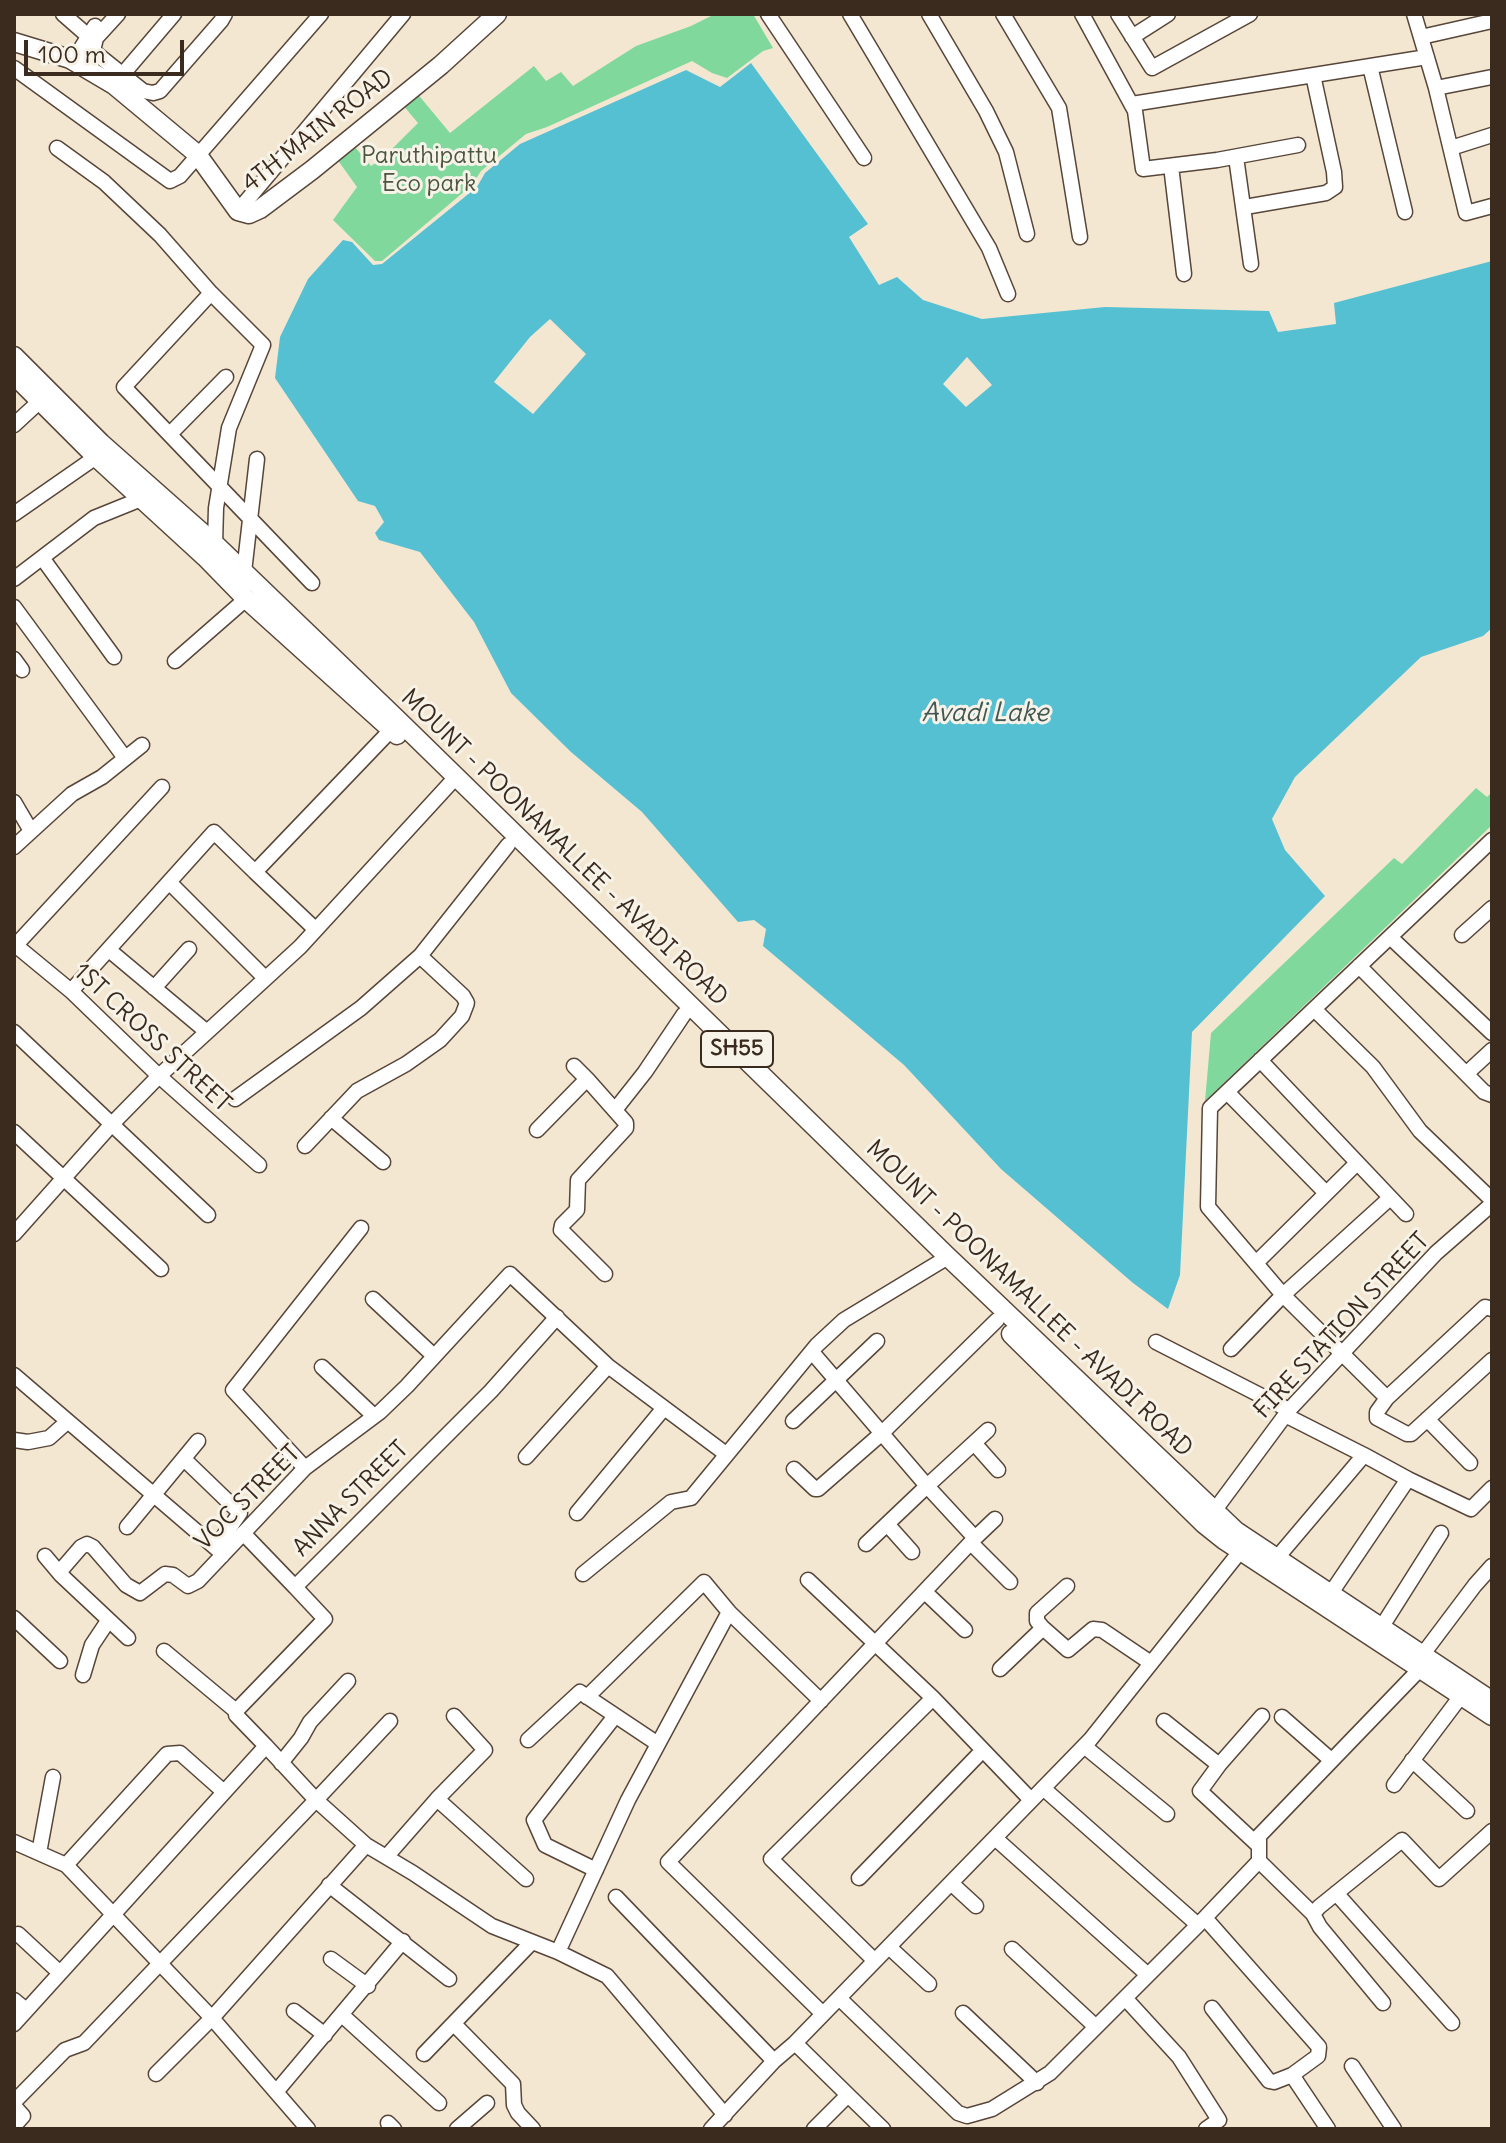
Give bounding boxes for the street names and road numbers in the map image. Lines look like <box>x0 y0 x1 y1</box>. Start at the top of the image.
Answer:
street label: 4TH MAIN ROAD <box>237 63 399 199</box>
street label: MOUNT - POONAMALLEE - AVADI ROAD <box>395 684 733 1012</box>
street label: 1ST CROSS STREET <box>67 958 237 1118</box>
road number: SH55 <box>701 1031 773 1067</box>
street label: MOUNT - POONAMALLEE - AVADI ROAD <box>860 1135 1198 1463</box>
street label: FIRE STATION STREET <box>1248 1227 1436 1425</box>
street label: ANNA STREET <box>287 1435 415 1563</box>
street label: VOC STREET <box>189 1439 307 1557</box>

